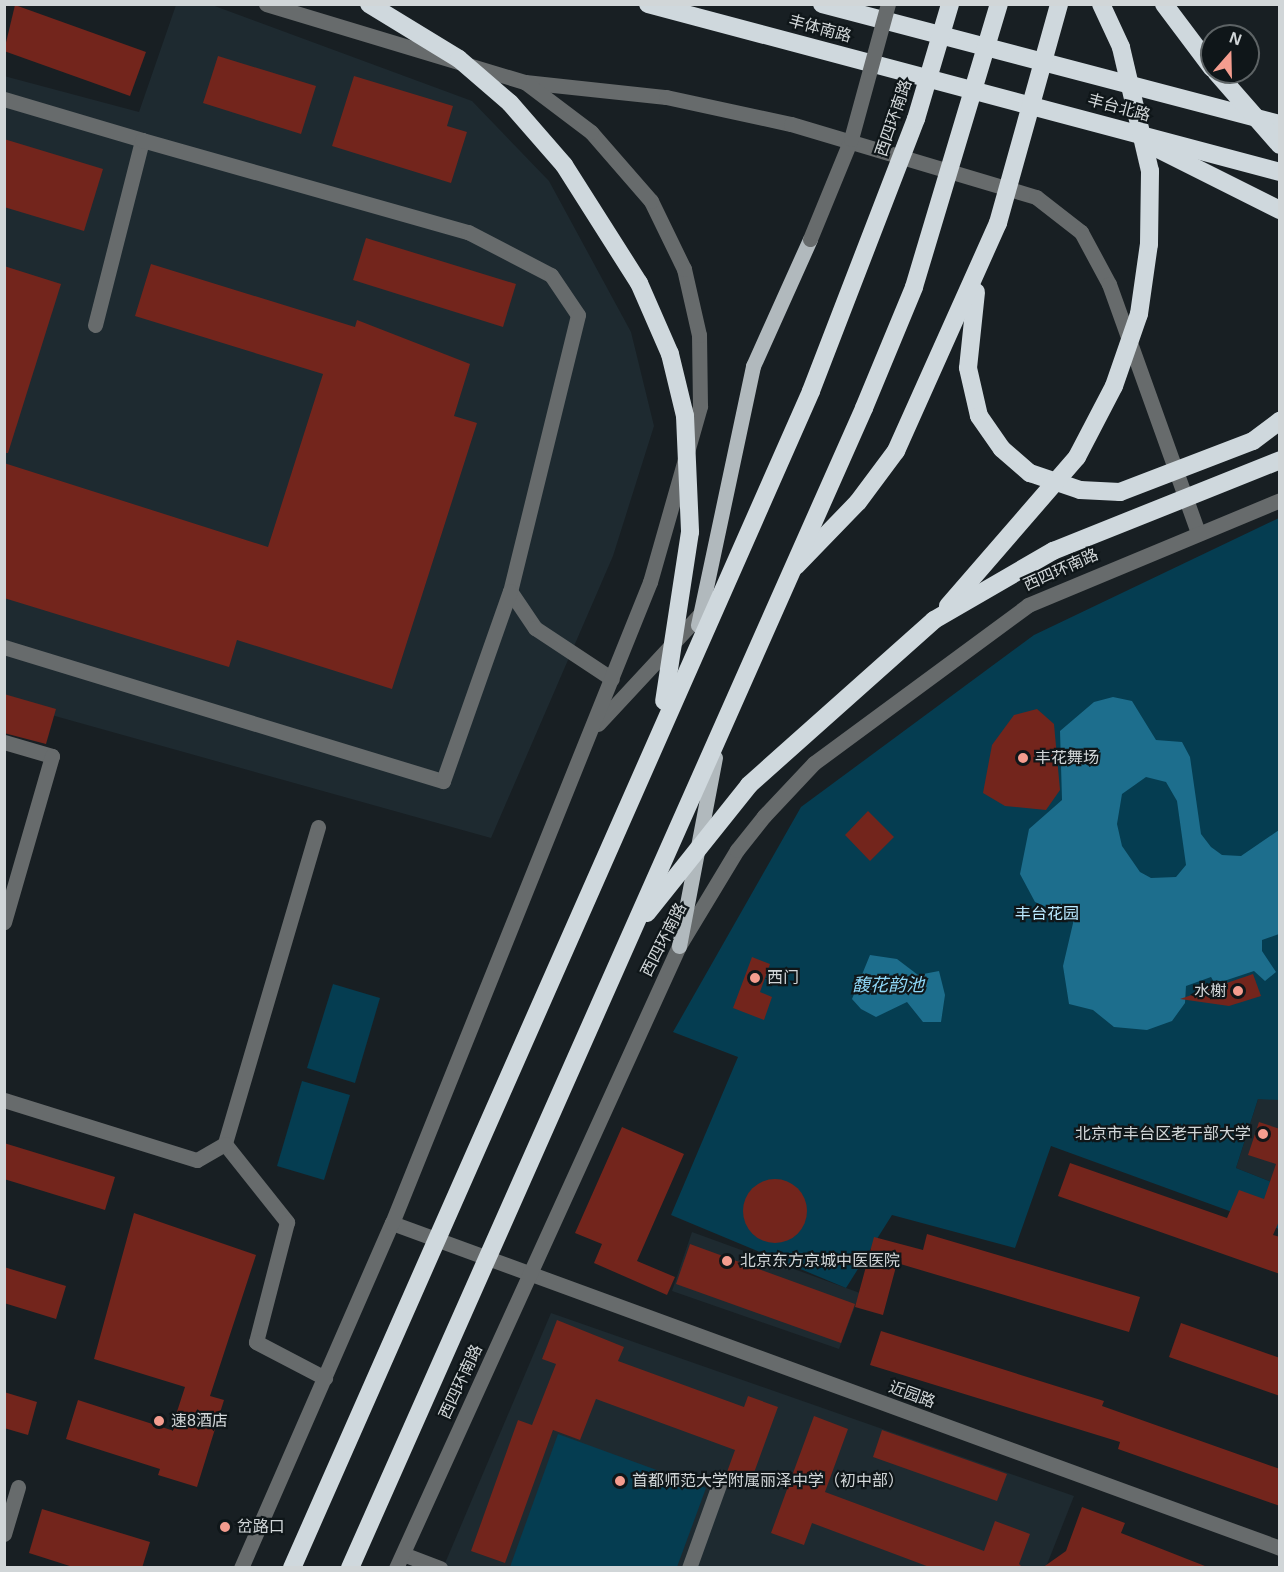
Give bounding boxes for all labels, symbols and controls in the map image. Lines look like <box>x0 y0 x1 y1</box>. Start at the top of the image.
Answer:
street label: 丰体南路 <box>787 11 853 47</box>
north arrow <box>1200 24 1260 84</box>
text: N <box>1227 29 1244 48</box>
street label: 西四环南路 <box>872 77 916 159</box>
street label: 丰台北路 <box>1086 90 1152 126</box>
street label: 西四环南路 <box>1021 545 1101 595</box>
place label: 丰花舞场 <box>1035 748 1099 768</box>
marker: 丰花舞场 <box>1016 751 1030 765</box>
street label: 西四环南路 <box>637 900 691 980</box>
park label: 丰台花园 <box>1015 904 1079 924</box>
place label: 西门 <box>767 968 799 988</box>
marker: 西门 <box>748 971 762 985</box>
water label: 馥花韵池 <box>852 974 924 996</box>
place label: 水榭 <box>1194 981 1226 1001</box>
marker: 水榭 <box>1231 984 1245 998</box>
place label: 北京市丰台区老干部大学 <box>1075 1124 1251 1144</box>
marker: 北京市丰台区老干部大学 <box>1256 1127 1270 1141</box>
place label: 北京东方京城中医医院 <box>740 1251 900 1271</box>
marker: 北京东方京城中医医院 <box>718 1252 736 1270</box>
street label: 西四环南路 <box>435 1342 487 1422</box>
street label: 近园路 <box>886 1378 938 1412</box>
place label: 速8酒店 <box>171 1411 228 1431</box>
marker: 速8酒店 <box>152 1414 166 1428</box>
place label: 首都师范大学附属丽泽中学（初中部） <box>632 1471 904 1491</box>
marker: 首都师范大学附属丽泽中学（初中部） <box>613 1474 627 1488</box>
place label: 岔路口 <box>237 1517 285 1537</box>
marker: 岔路口 <box>218 1520 232 1534</box>

